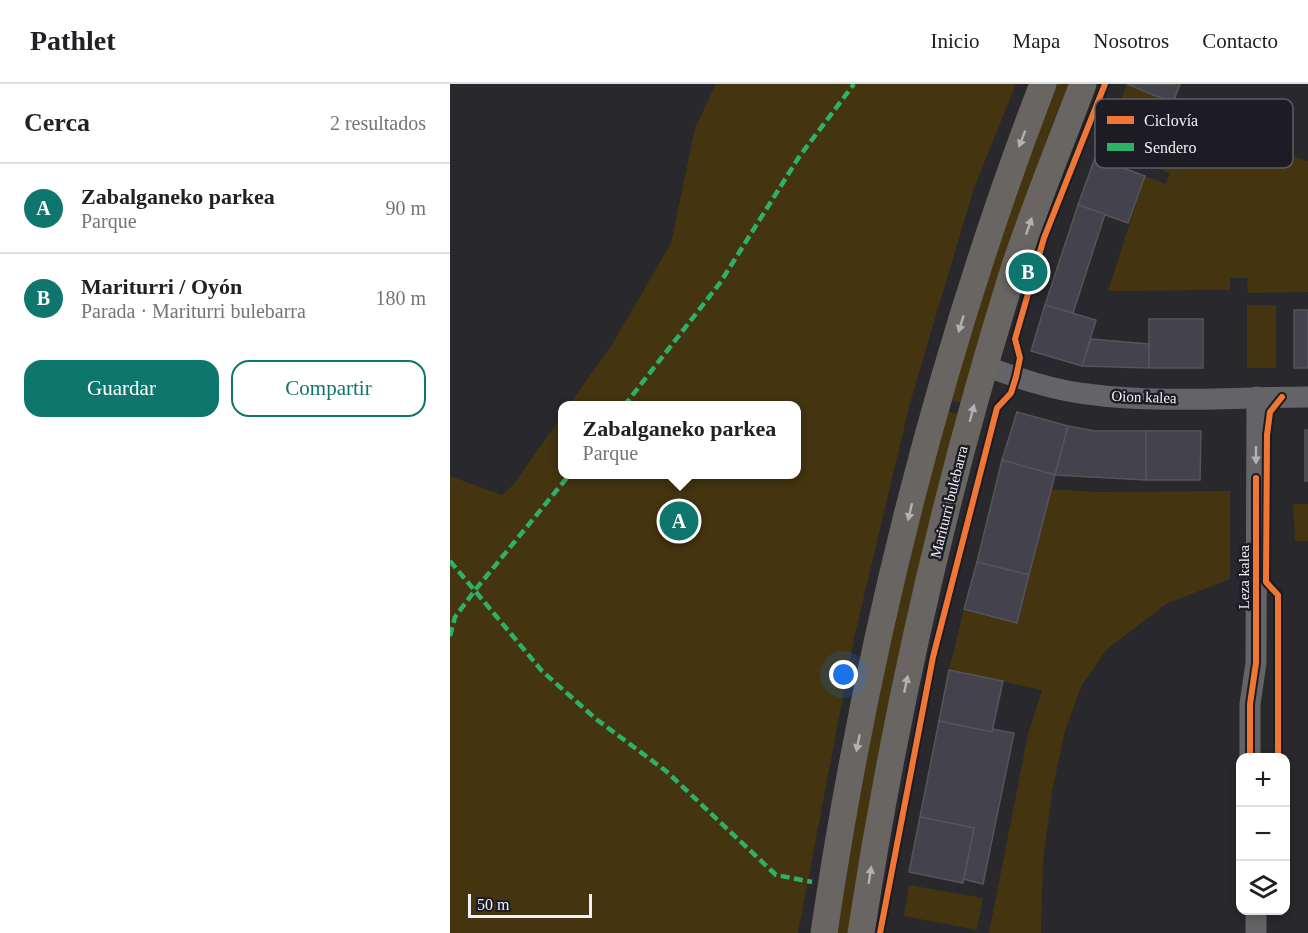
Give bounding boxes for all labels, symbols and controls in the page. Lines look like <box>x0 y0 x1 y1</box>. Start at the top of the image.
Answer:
text: Pathlet <box>30 25 116 56</box>
text: Inicio <box>931 29 980 53</box>
text: Mapa <box>1013 29 1060 53</box>
text: Nosotros <box>1093 29 1169 53</box>
text: Contacto <box>1202 29 1278 53</box>
legend <box>1095 99 1293 168</box>
text: Cerca <box>24 108 90 137</box>
text: 2 resultados <box>330 112 426 134</box>
text: Ciclovía <box>1144 112 1198 129</box>
one-way arrow <box>1017 130 1027 148</box>
text: Sendero <box>1144 139 1196 156</box>
text: Zabalganeko parkea <box>81 184 275 209</box>
text: A <box>36 197 51 219</box>
text: 90 m <box>385 197 426 219</box>
text: Parque <box>81 210 137 232</box>
one-way arrow <box>1025 217 1034 235</box>
pin: B <box>1008 250 1048 294</box>
text: Mariturri / Oyón <box>81 274 242 299</box>
text: B <box>37 287 50 309</box>
text: 180 m <box>375 287 426 309</box>
text: Parada · Mariturri bulebarra <box>81 300 306 322</box>
one-way arrow <box>956 315 965 333</box>
button: Guardar <box>24 360 219 417</box>
button: Compartir <box>231 360 426 417</box>
street label: Oion kalea <box>1111 388 1177 406</box>
popup <box>558 401 801 479</box>
one-way arrow <box>968 403 977 421</box>
text: Zabalganeko parkea <box>583 416 776 441</box>
text: Parque <box>583 442 638 464</box>
street label: Mariturri bulebarra <box>927 444 971 560</box>
one-way arrow <box>1251 446 1261 465</box>
pin: A <box>660 498 698 544</box>
one-way arrow <box>904 503 914 521</box>
street label: Leza kalea <box>1236 544 1252 609</box>
your location <box>829 660 858 689</box>
one-way arrow <box>902 674 912 693</box>
one-way arrow <box>853 734 862 753</box>
map controls <box>1236 753 1290 915</box>
button: + <box>1236 753 1290 807</box>
button: − <box>1236 807 1290 861</box>
button: layers <box>1236 861 1290 915</box>
one-way arrow <box>865 866 874 885</box>
scale bar <box>468 891 592 918</box>
text: 50 m <box>477 896 509 913</box>

